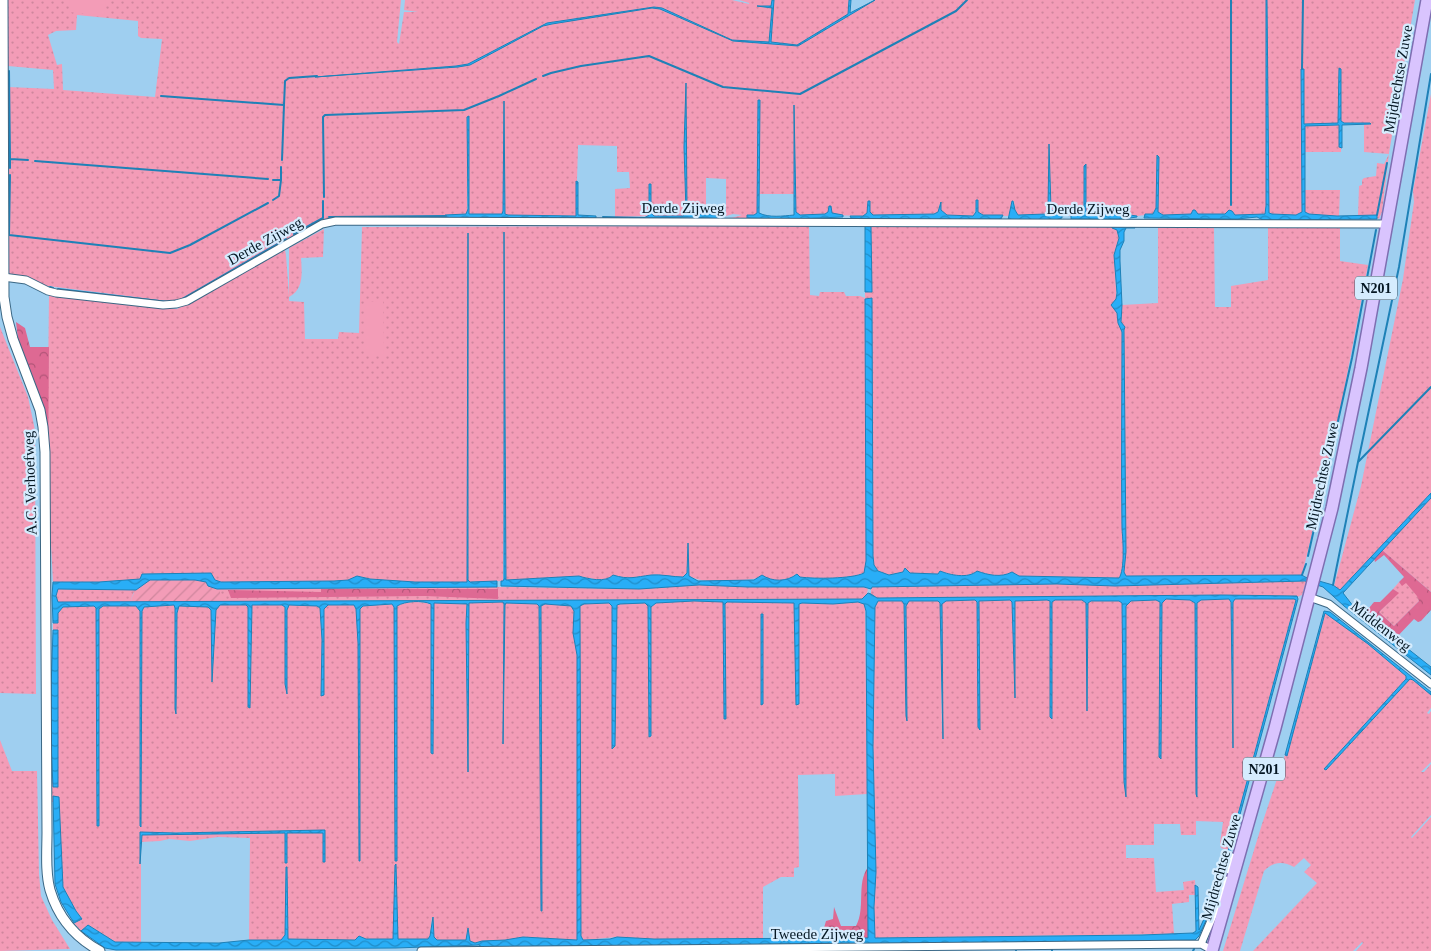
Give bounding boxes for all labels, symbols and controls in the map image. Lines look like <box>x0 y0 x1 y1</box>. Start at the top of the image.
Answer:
street label: Mijdrechtse Zuwe <box>1381 23 1415 134</box>
street label: Derde Zijweg <box>642 200 725 216</box>
street label: Derde Zijweg <box>1047 201 1130 217</box>
street label: Derde Zijweg <box>225 214 306 268</box>
road number: N201 <box>1355 276 1397 300</box>
street label: Mijdrechtse Zuwe <box>1303 420 1341 531</box>
street label: A.C. Verhoefweg <box>20 430 40 535</box>
street label: Middenweg <box>1348 598 1415 655</box>
road number: N201 <box>1243 758 1285 781</box>
street label: Mijdrechtse Zuwe <box>1198 812 1244 922</box>
street label: Tweede Zijweg <box>771 926 864 942</box>

